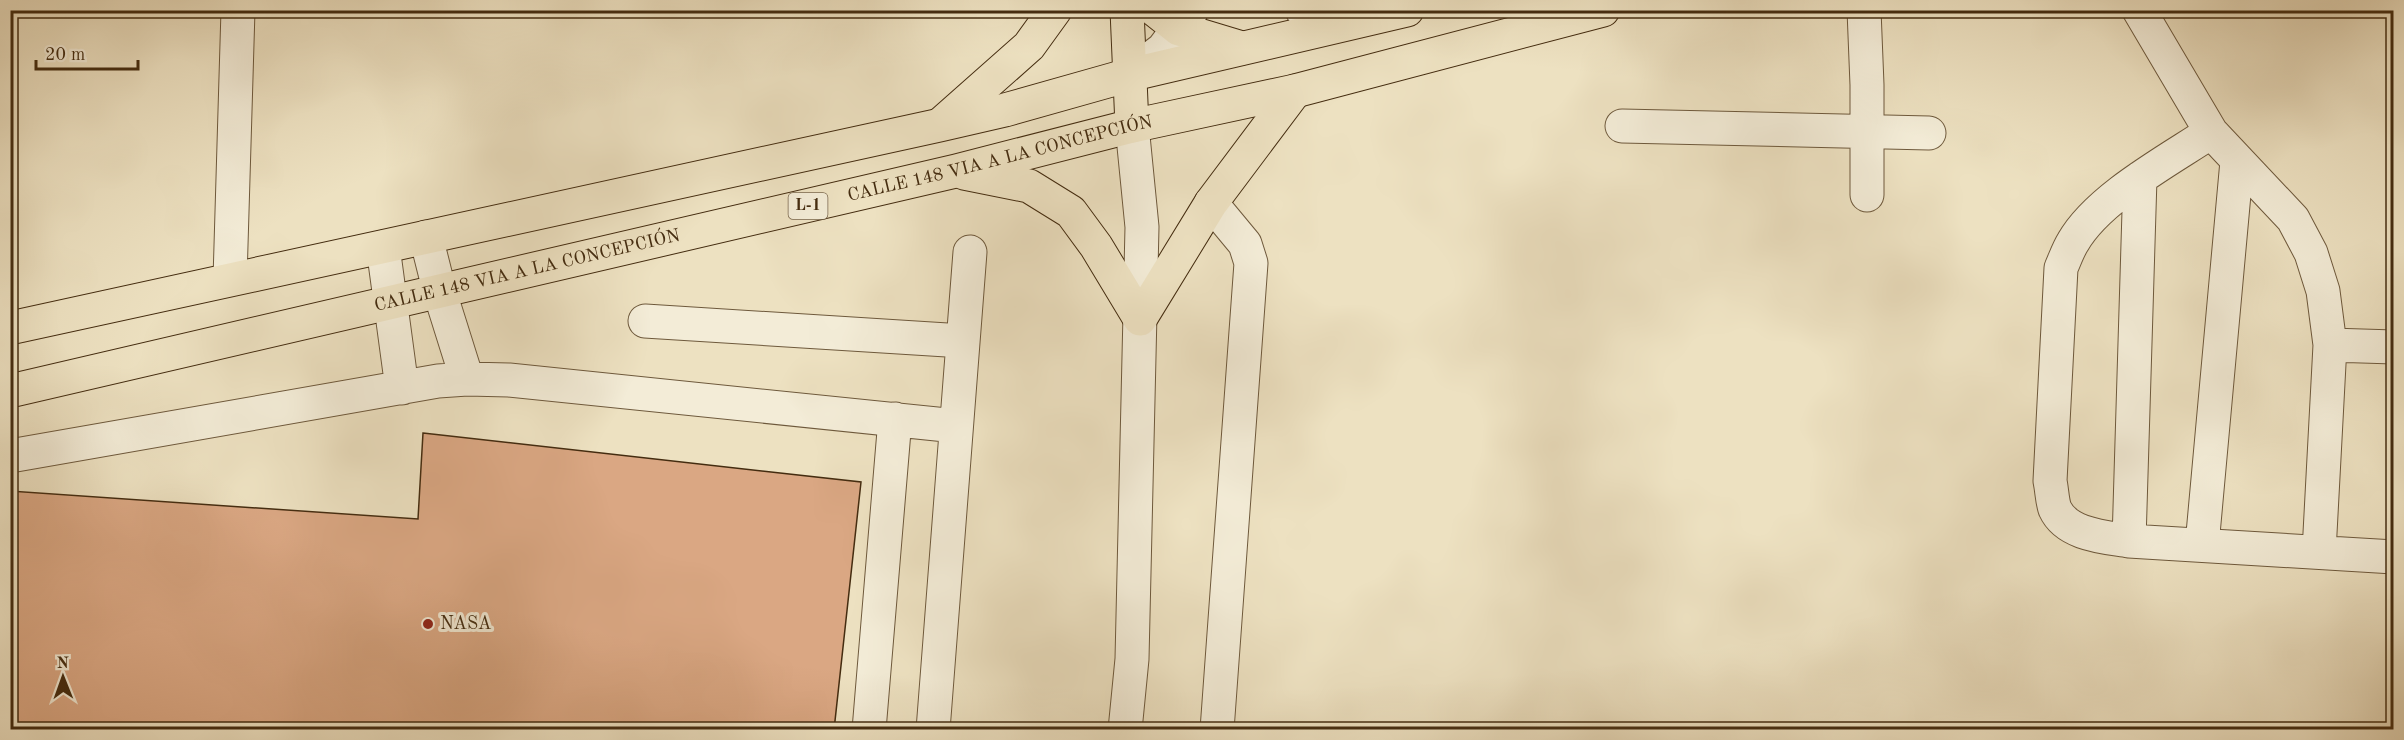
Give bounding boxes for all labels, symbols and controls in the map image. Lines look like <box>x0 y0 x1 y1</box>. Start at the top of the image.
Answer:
scale bar <box>36 33 138 71</box>
text: 20 m <box>45 46 85 64</box>
street label: CALLE 148 VIA A LA CONCEPCIÓN <box>846 111 1154 205</box>
road number: L-1 <box>788 193 828 219</box>
street label: CALLE 148 VIA A LA CONCEPCIÓN <box>373 225 682 315</box>
place label: NASA <box>440 615 492 633</box>
marker: NASA <box>421 617 435 631</box>
north arrow <box>33 647 93 707</box>
text: N <box>57 656 70 672</box>

